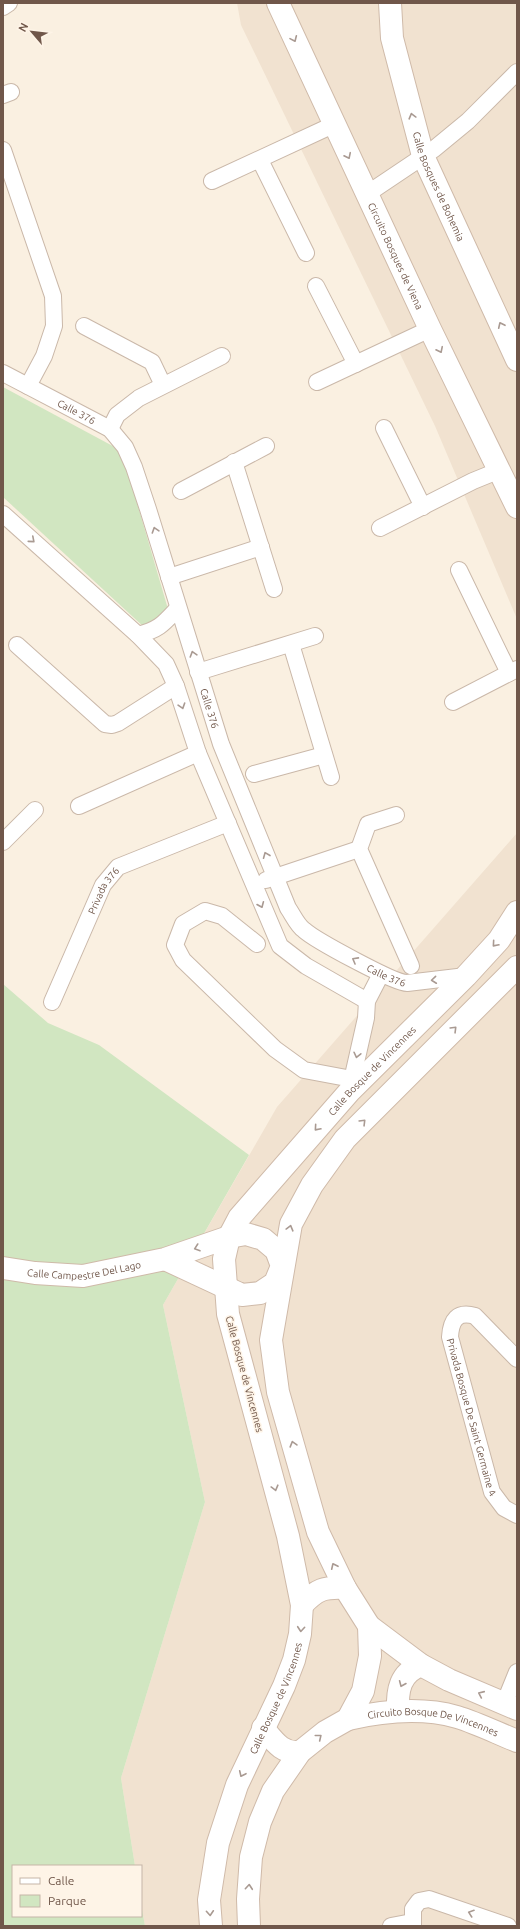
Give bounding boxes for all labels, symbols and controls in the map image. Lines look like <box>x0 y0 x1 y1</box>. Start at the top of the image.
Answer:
north arrow <box>12 12 52 52</box>
text: N <box>16 21 30 34</box>
one-way arrow <box>289 34 297 42</box>
one-way arrow <box>408 112 417 119</box>
street label: Calle Bosques de Bohemia <box>411 130 466 243</box>
one-way arrow <box>343 152 351 160</box>
street label: Circuito Bosques de Viena <box>366 201 425 311</box>
one-way arrow <box>498 322 506 329</box>
one-way arrow <box>435 346 443 353</box>
street label: Calle 376 <box>55 397 97 427</box>
one-way arrow <box>151 527 159 534</box>
one-way arrow <box>27 535 35 542</box>
one-way arrow <box>189 651 198 658</box>
street label: Calle 376 <box>198 687 221 730</box>
one-way arrow <box>178 702 186 709</box>
one-way arrow <box>262 852 270 859</box>
street label: Privada 376 <box>86 865 122 916</box>
one-way arrow <box>257 901 265 908</box>
one-way arrow <box>493 940 500 947</box>
one-way arrow <box>352 957 360 965</box>
street label: Calle 376 <box>365 962 407 989</box>
one-way arrow <box>431 975 437 984</box>
street label: Calle Bosque de Vincennes <box>326 1024 418 1118</box>
one-way arrow <box>450 1027 457 1034</box>
one-way arrow <box>354 1052 362 1058</box>
one-way arrow <box>358 1119 366 1127</box>
one-way arrow <box>315 1124 322 1131</box>
one-way arrow <box>286 1225 294 1232</box>
one-way arrow <box>194 1243 201 1251</box>
street label: Calle Campestre Del Lago <box>26 1259 142 1282</box>
street label: Calle Bosque de Vincennes <box>224 1315 265 1434</box>
street label: Privada Bosque De Saint Germaine 4 <box>445 1337 498 1499</box>
one-way arrow <box>289 1440 298 1447</box>
one-way arrow <box>270 1484 279 1491</box>
one-way arrow <box>331 1563 339 1571</box>
one-way arrow <box>296 1625 305 1632</box>
street label: Calle Bosque de Vincennes <box>248 1641 304 1756</box>
one-way arrow <box>399 1679 407 1687</box>
one-way arrow <box>478 1691 486 1699</box>
street label: Circuito Bosque De Vincennes <box>367 1706 500 1739</box>
one-way arrow <box>315 1734 322 1741</box>
one-way arrow <box>239 1770 247 1778</box>
legend <box>12 1865 142 1917</box>
text: Calle <box>48 1874 74 1887</box>
one-way arrow <box>244 1884 253 1890</box>
text: Parque <box>48 1894 86 1907</box>
one-way arrow <box>206 1910 214 1916</box>
one-way arrow <box>468 1910 475 1918</box>

